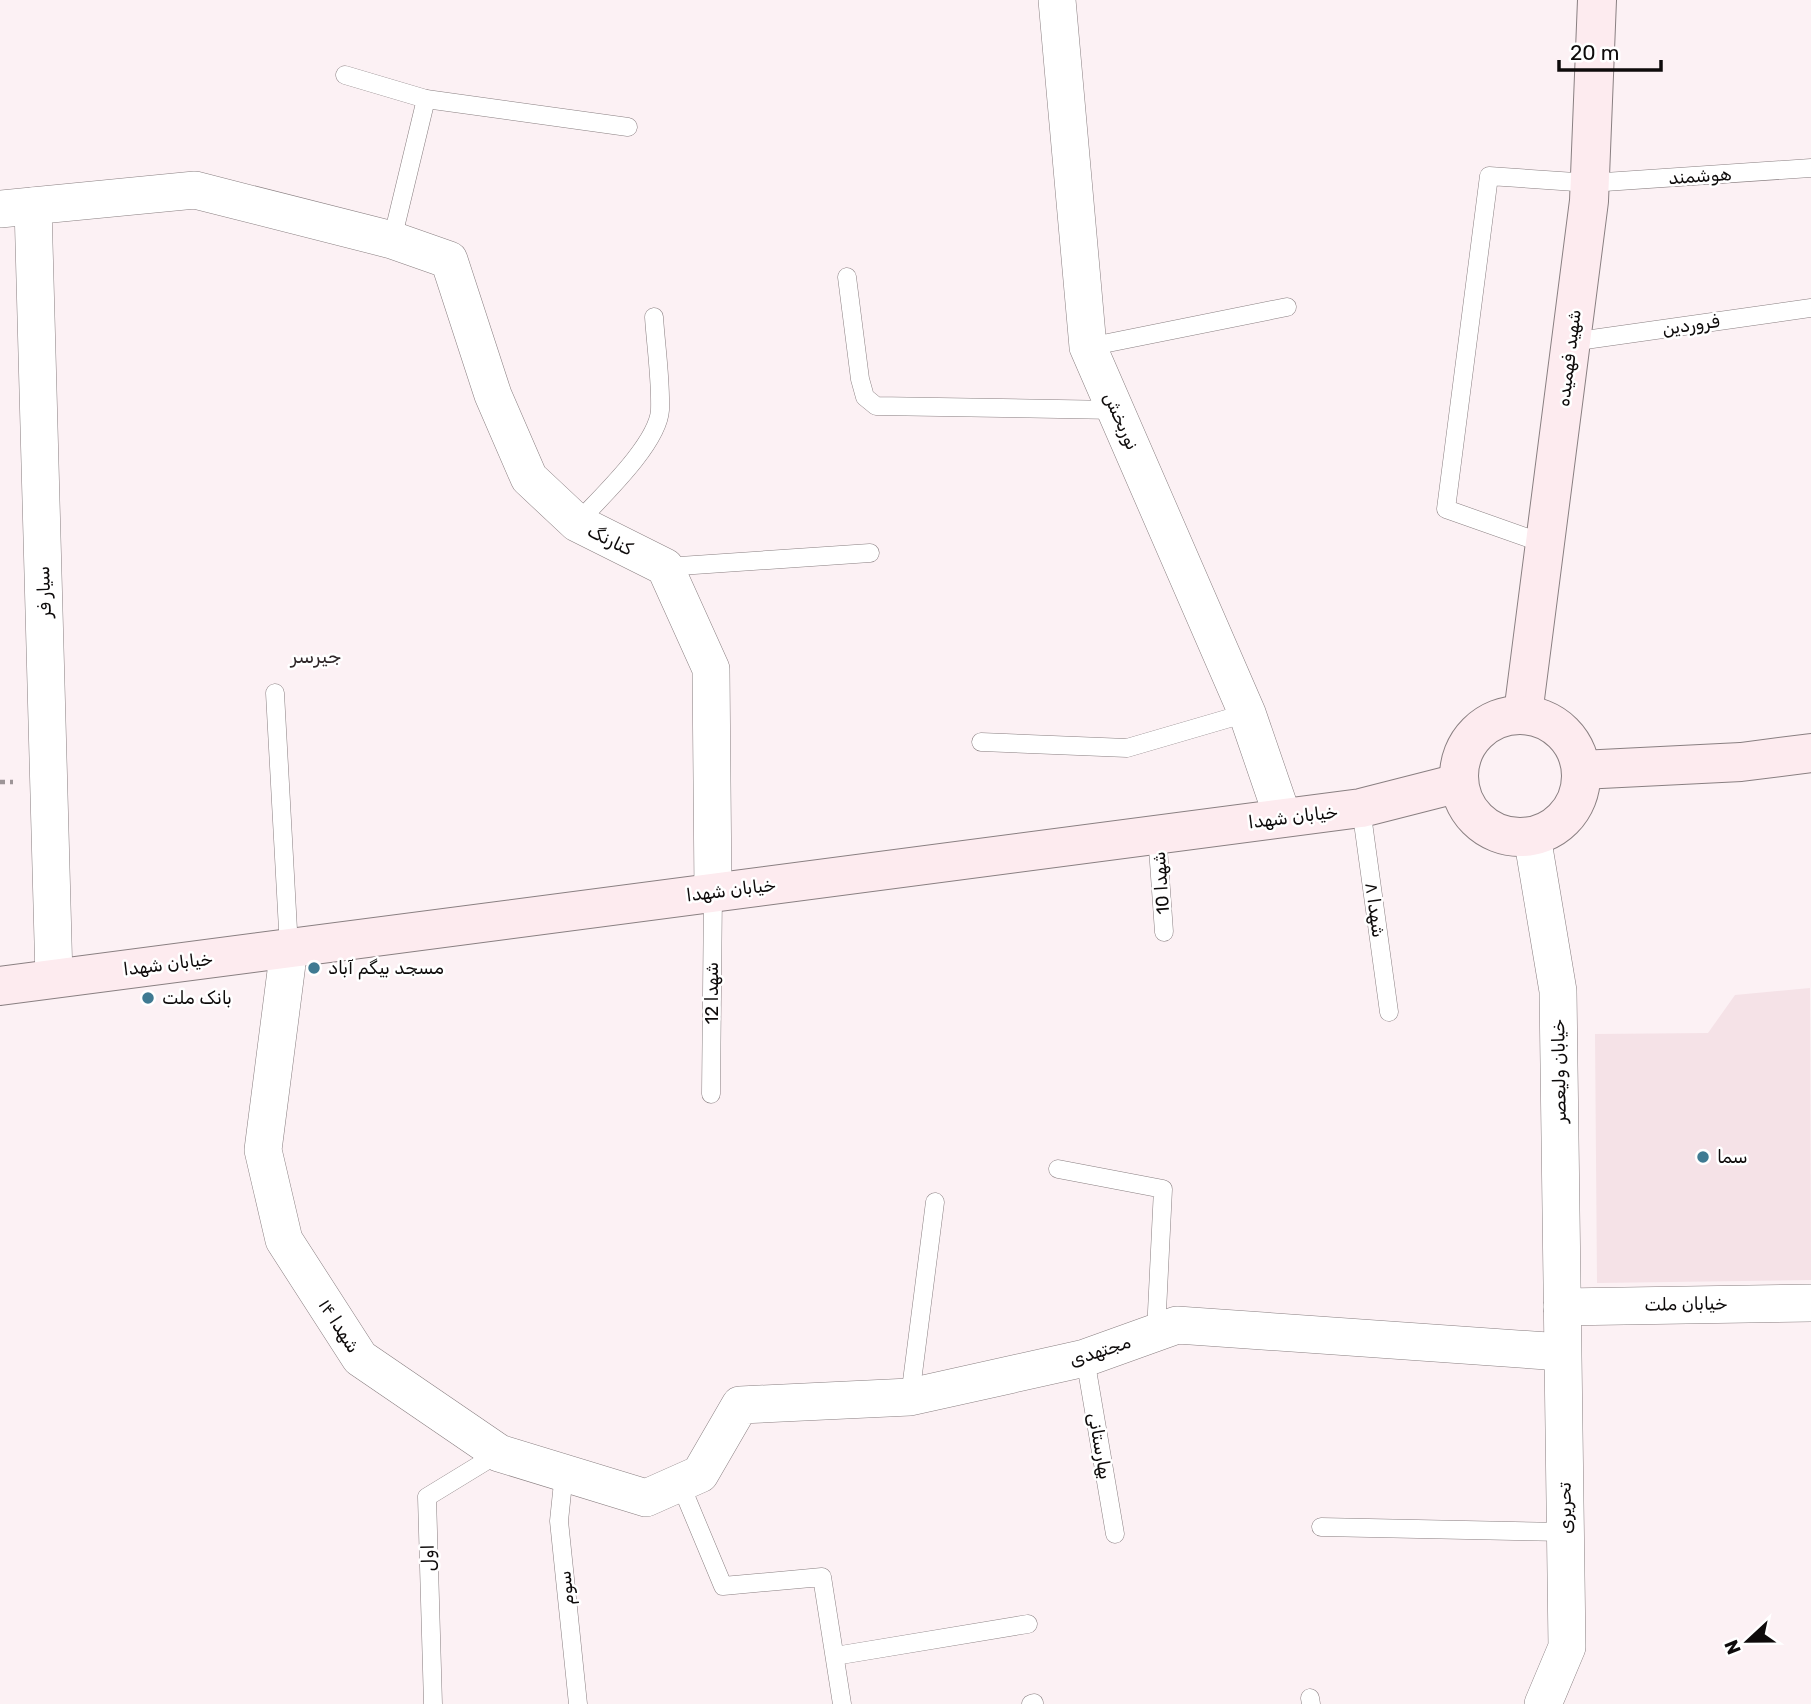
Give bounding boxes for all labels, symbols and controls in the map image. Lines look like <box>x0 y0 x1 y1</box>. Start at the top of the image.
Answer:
scale bar <box>1559 28 1660 72</box>
text: 20 m <box>1570 40 1619 65</box>
street label: هوشمند <box>1668 163 1732 189</box>
street label: شهید فهمیده <box>1552 308 1586 408</box>
street label: فروردین <box>1661 310 1721 340</box>
street label: نوربخش <box>1099 389 1143 453</box>
street label: کنارنگ <box>584 520 636 560</box>
street label: سیار فر <box>32 566 56 619</box>
district label: جیرسر <box>290 645 341 668</box>
street label: خیابان شهدا <box>1247 801 1339 833</box>
street label: شهدا 10 <box>1148 851 1174 915</box>
street label: خیابان شهدا <box>685 874 777 906</box>
street label: شهدا ۸ <box>1360 881 1390 939</box>
street label: خیابان شهدا <box>122 948 214 980</box>
place label: مسجد بیگم آباد <box>328 957 444 980</box>
marker: مسجد بیگم آباد <box>306 960 322 976</box>
street label: شهدا 12 <box>701 962 723 1024</box>
place label: بانک ملت <box>162 987 232 1009</box>
marker: بانک ملت <box>140 990 156 1006</box>
street label: خیابان ولیعصر <box>1547 1019 1571 1124</box>
place label: سما <box>1717 1146 1748 1168</box>
marker: سما <box>1695 1149 1711 1165</box>
street label: خیابان ملت <box>1644 1292 1728 1316</box>
street label: شهدا ۱۴ <box>313 1295 365 1357</box>
street label: مجتهدی <box>1067 1331 1133 1371</box>
street label: بهارستانی <box>1083 1411 1117 1481</box>
street label: تحریری <box>1554 1482 1576 1534</box>
street label: اول <box>417 1544 439 1572</box>
street label: سوم <box>553 1570 579 1606</box>
north arrow <box>1713 1606 1783 1676</box>
text: N <box>1719 1637 1746 1658</box>

